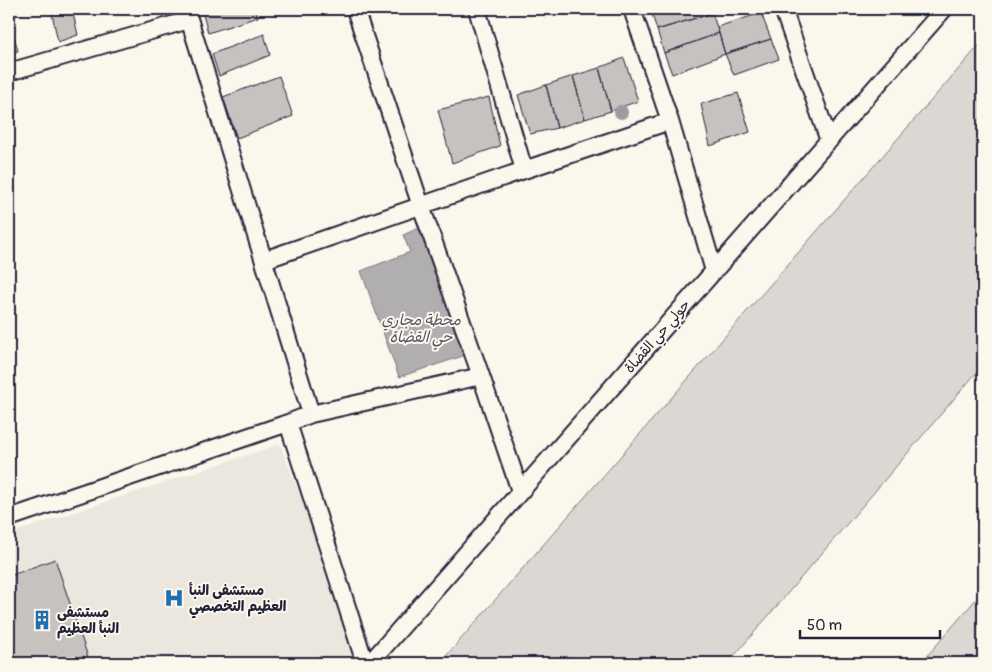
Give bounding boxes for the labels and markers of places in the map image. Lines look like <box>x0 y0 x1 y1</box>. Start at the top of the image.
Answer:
place label: مستشفى النبأ العظيم التخصصي <box>188 581 287 619</box>
hospital icon: مستشفى النبأ العظيم التخصصي <box>163 587 185 609</box>
place label: مستشفى النبأ العظيم <box>57 604 119 639</box>
building icon: مستشفى النبأ العظيم <box>31 609 53 631</box>

